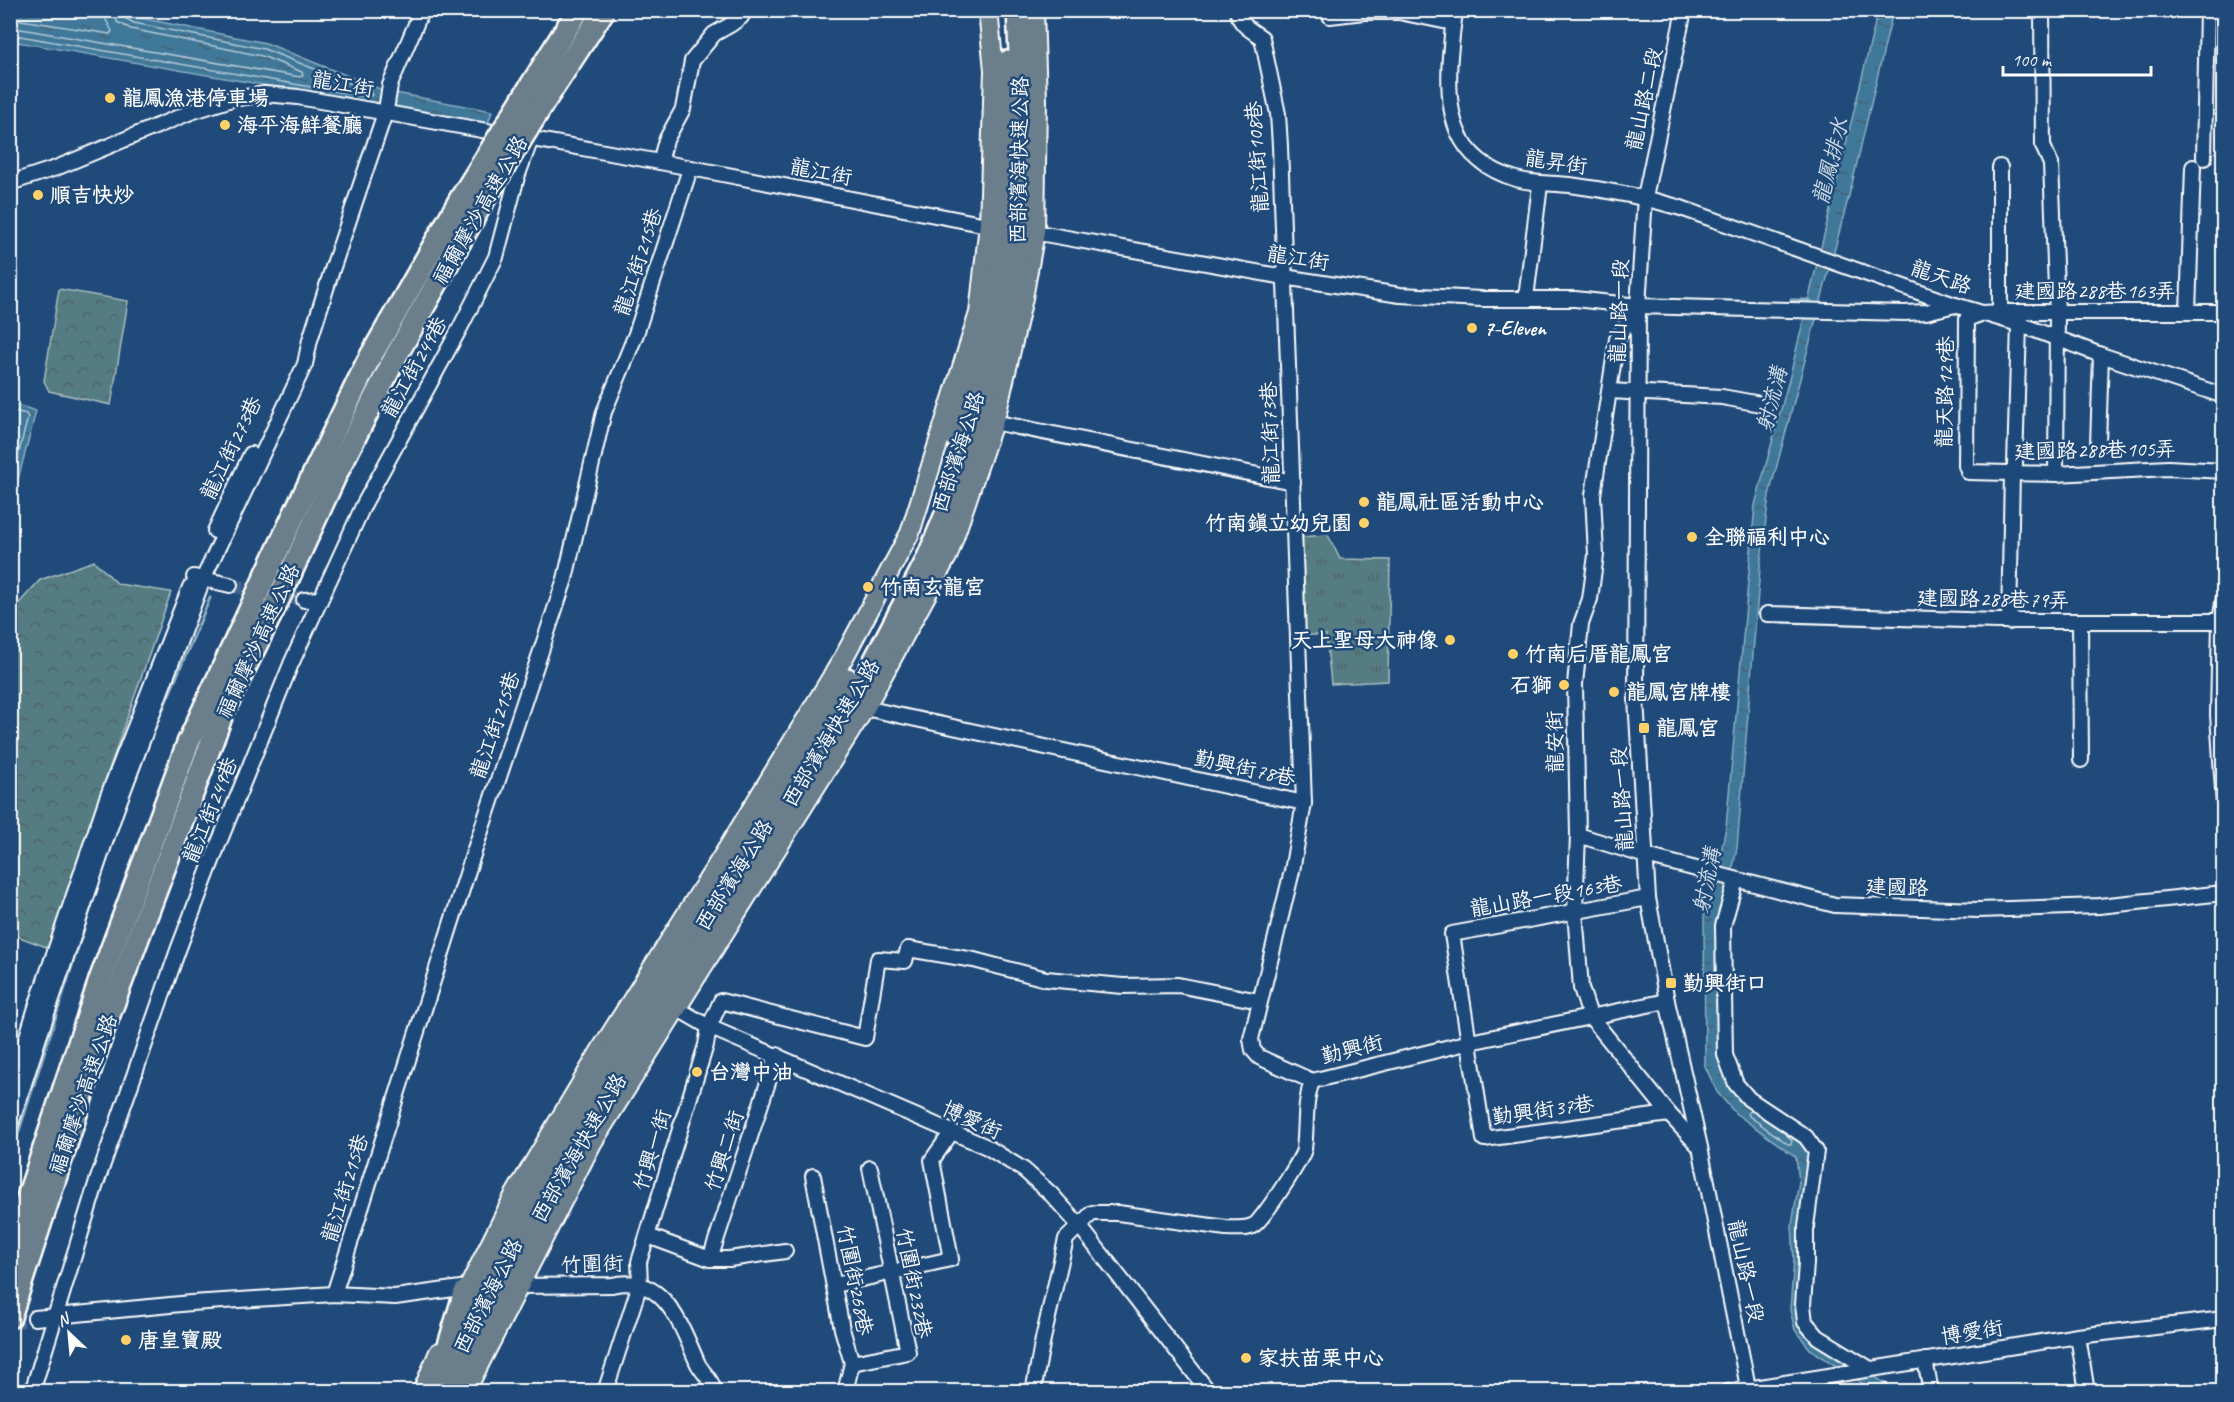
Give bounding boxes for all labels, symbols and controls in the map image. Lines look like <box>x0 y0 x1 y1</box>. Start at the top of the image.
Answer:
scale bar <box>2003 39 2152 77</box>
street label: 龍山路二段 <box>1620 45 1668 153</box>
text: 100 m <box>2012 49 2053 71</box>
street label: 龍江街 <box>310 66 376 102</box>
street label: 西部濱海快速公路 <box>1005 76 1033 244</box>
place label: 龍鳳漁港停車場 <box>122 85 269 111</box>
marker: 龍鳳漁港停車場 <box>103 91 117 105</box>
street label: 龍江街108巷 <box>1240 100 1274 214</box>
place label: 海平海鮮餐廳 <box>237 112 363 138</box>
water label: 龍鳳排水 <box>1807 114 1855 207</box>
marker: 海平海鮮餐廳 <box>218 118 232 132</box>
street label: 福爾摩沙高速公路 <box>427 131 533 289</box>
street label: 龍昇街 <box>1523 145 1589 179</box>
street label: 龍江街 <box>788 153 854 191</box>
place label: 順吉快炒 <box>50 182 134 208</box>
marker: 順吉快炒 <box>31 188 45 202</box>
street label: 龍江街215巷 <box>608 205 668 319</box>
street label: 龍江街 <box>1265 240 1331 276</box>
street label: 龍天路 <box>1907 254 1975 300</box>
street label: 龍山路一段 <box>1604 258 1634 364</box>
street label: 建國路288巷163弄 <box>2014 278 2176 304</box>
street label: 龍江街249巷 <box>375 312 453 422</box>
place label: 7-Eleven <box>1484 315 1547 341</box>
marker: 7-Eleven <box>1465 321 1479 335</box>
street label: 龍天路129巷 <box>1931 336 1959 448</box>
water label: 射流溝 <box>1750 362 1794 435</box>
street label: 龍江街73巷 <box>1255 381 1285 485</box>
street label: 西部濱海公路 <box>926 388 990 516</box>
street label: 龍江街273巷 <box>195 392 267 504</box>
street label: 建國路288巷105弄 <box>2014 436 2176 464</box>
place label: 龍鳳社區活動中心 <box>1376 489 1544 515</box>
marker: 龍鳳社區活動中心 <box>1357 495 1371 509</box>
place label: 竹南鎮立幼兒園 <box>1205 510 1352 536</box>
marker: 竹南鎮立幼兒園 <box>1357 516 1371 530</box>
place label: 全聯福利中心 <box>1704 524 1830 550</box>
marker: 全聯福利中心 <box>1685 530 1699 544</box>
street label: 福爾摩沙高速公路 <box>211 559 305 723</box>
place label: 竹南玄龍宮 <box>880 574 985 600</box>
marker: 竹南玄龍宮 <box>861 580 875 594</box>
street label: 建國路288巷79弄 <box>1917 585 2069 613</box>
place label: 天上聖母大神像 <box>1291 627 1438 653</box>
marker: 天上聖母大神像 <box>1443 633 1457 647</box>
place label: 竹南后厝龍鳳宮 <box>1525 641 1672 667</box>
marker: 竹南后厝龍鳳宮 <box>1506 647 1520 661</box>
street label: 西部濱海快速公路 <box>777 654 885 812</box>
street label: 龍江街215巷 <box>464 668 526 782</box>
place label: 石獅 <box>1510 672 1552 698</box>
marker: 石獅 <box>1557 678 1571 692</box>
place label: 龍鳳宮牌樓 <box>1626 679 1731 705</box>
marker: 龍鳳宮牌樓 <box>1607 685 1621 699</box>
street label: 龍安街 <box>1541 710 1569 774</box>
place label: 龍鳳宮 <box>1656 715 1719 741</box>
marker: 龍鳳宮 <box>1637 721 1651 735</box>
street label: 勤興街78巷 <box>1192 745 1298 791</box>
street label: 龍山路一段 <box>1605 746 1639 852</box>
street label: 龍江街249巷 <box>177 753 243 867</box>
street label: 西部濱海公路 <box>690 815 778 935</box>
water label: 射流溝 <box>1687 843 1727 915</box>
street label: 龍山路一段163巷 <box>1468 870 1624 922</box>
street label: 建國路 <box>1865 873 1929 901</box>
place label: 勤興街口 <box>1683 970 1767 996</box>
marker: 勤興街口 <box>1664 976 1678 990</box>
street label: 福爾摩沙高速公路 <box>43 1010 123 1178</box>
street label: 勤興街 <box>1318 1029 1386 1069</box>
place label: 台灣中油 <box>709 1059 793 1085</box>
marker: 台灣中油 <box>690 1065 704 1079</box>
street label: 西部濱海快速公路 <box>526 1069 632 1227</box>
street label: 勤興街37巷 <box>1490 1090 1596 1130</box>
street label: 博愛街 <box>938 1095 1006 1145</box>
street label: 竹興一街 <box>627 1106 677 1194</box>
street label: 竹興二街 <box>699 1107 749 1195</box>
street label: 龍江街215巷 <box>316 1130 374 1246</box>
street label: 龍山路一段 <box>1722 1217 1770 1325</box>
street label: 竹圍街268巷 <box>832 1222 878 1338</box>
street label: 竹圍街232巷 <box>891 1225 937 1341</box>
street label: 西部濱海公路 <box>448 1234 528 1358</box>
street label: 竹圍街 <box>560 1250 624 1278</box>
north arrow <box>39 1303 99 1363</box>
text: N <box>54 1308 74 1332</box>
street label: 博愛街 <box>1939 1314 2005 1350</box>
place label: 唐皇寶殿 <box>138 1327 222 1353</box>
marker: 唐皇寶殿 <box>119 1333 133 1347</box>
place label: 家扶苗栗中心 <box>1258 1345 1384 1371</box>
marker: 家扶苗栗中心 <box>1239 1351 1253 1365</box>

